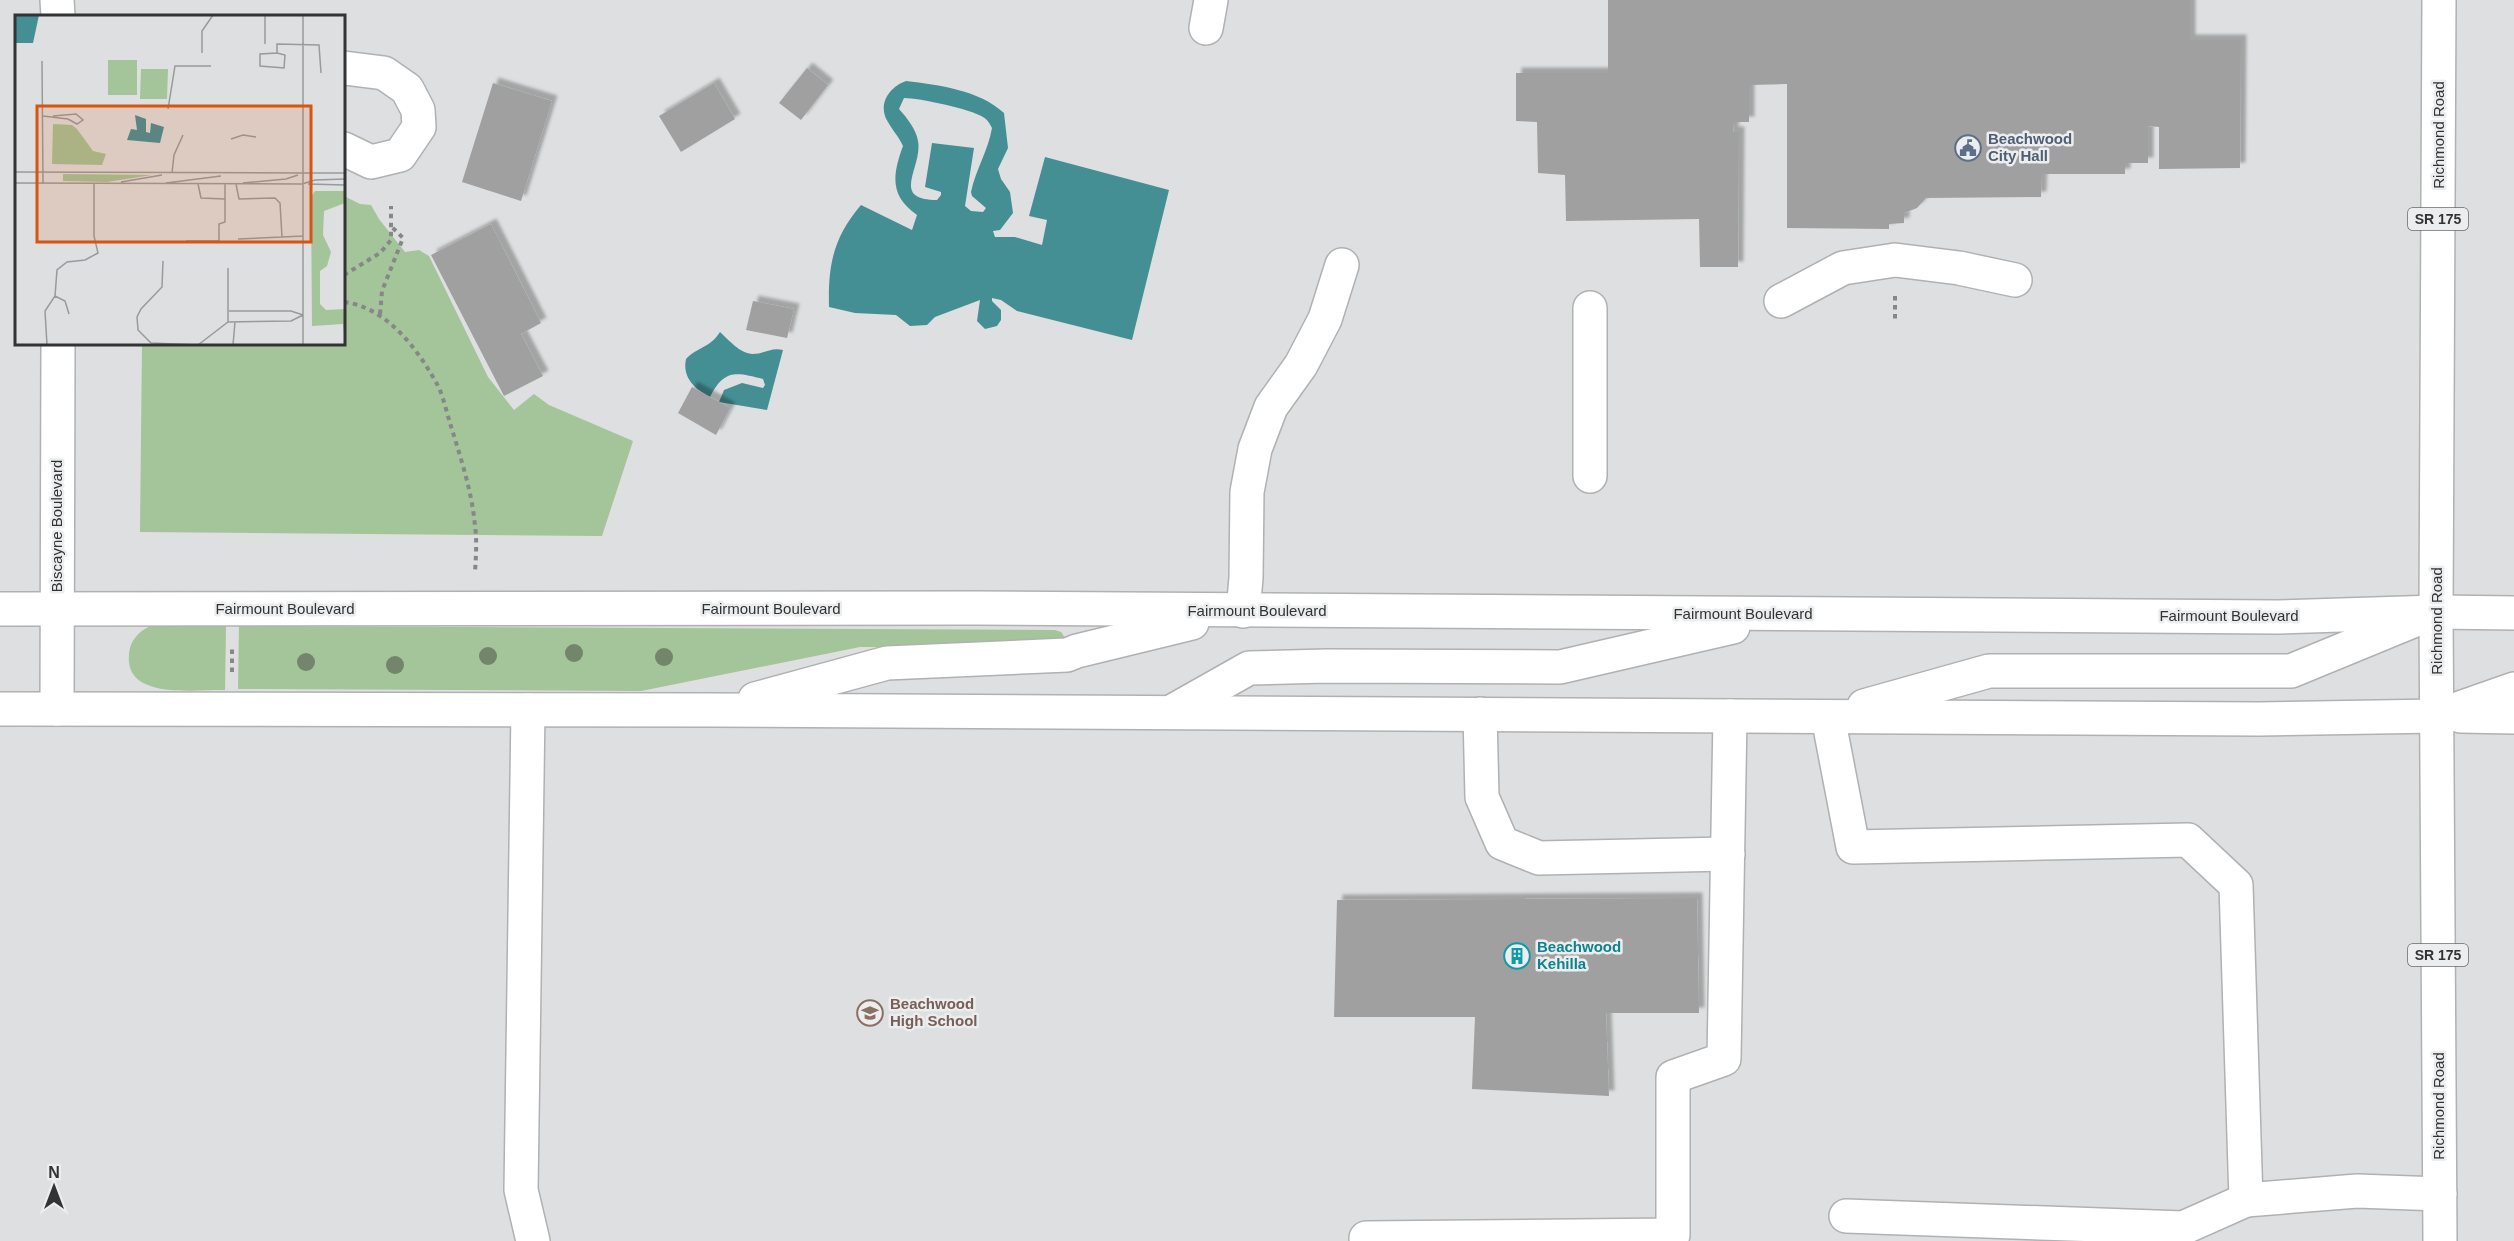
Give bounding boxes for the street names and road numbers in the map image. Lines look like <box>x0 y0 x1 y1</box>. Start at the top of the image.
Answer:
street label: Richmond Road <box>2430 81 2447 189</box>
road number: SR 175 <box>2408 208 2468 230</box>
street label: Biscayne Boulevard <box>48 460 65 592</box>
street label: Richmond Road <box>2428 567 2445 675</box>
street label: Fairmount Boulevard <box>215 600 355 617</box>
street label: Fairmount Boulevard <box>701 600 841 617</box>
street label: Fairmount Boulevard <box>1187 602 1327 619</box>
street label: Fairmount Boulevard <box>1673 605 1813 622</box>
street label: Fairmount Boulevard <box>2159 607 2299 624</box>
road number: SR 175 <box>2408 944 2468 966</box>
street label: Richmond Road <box>2430 1052 2447 1160</box>

